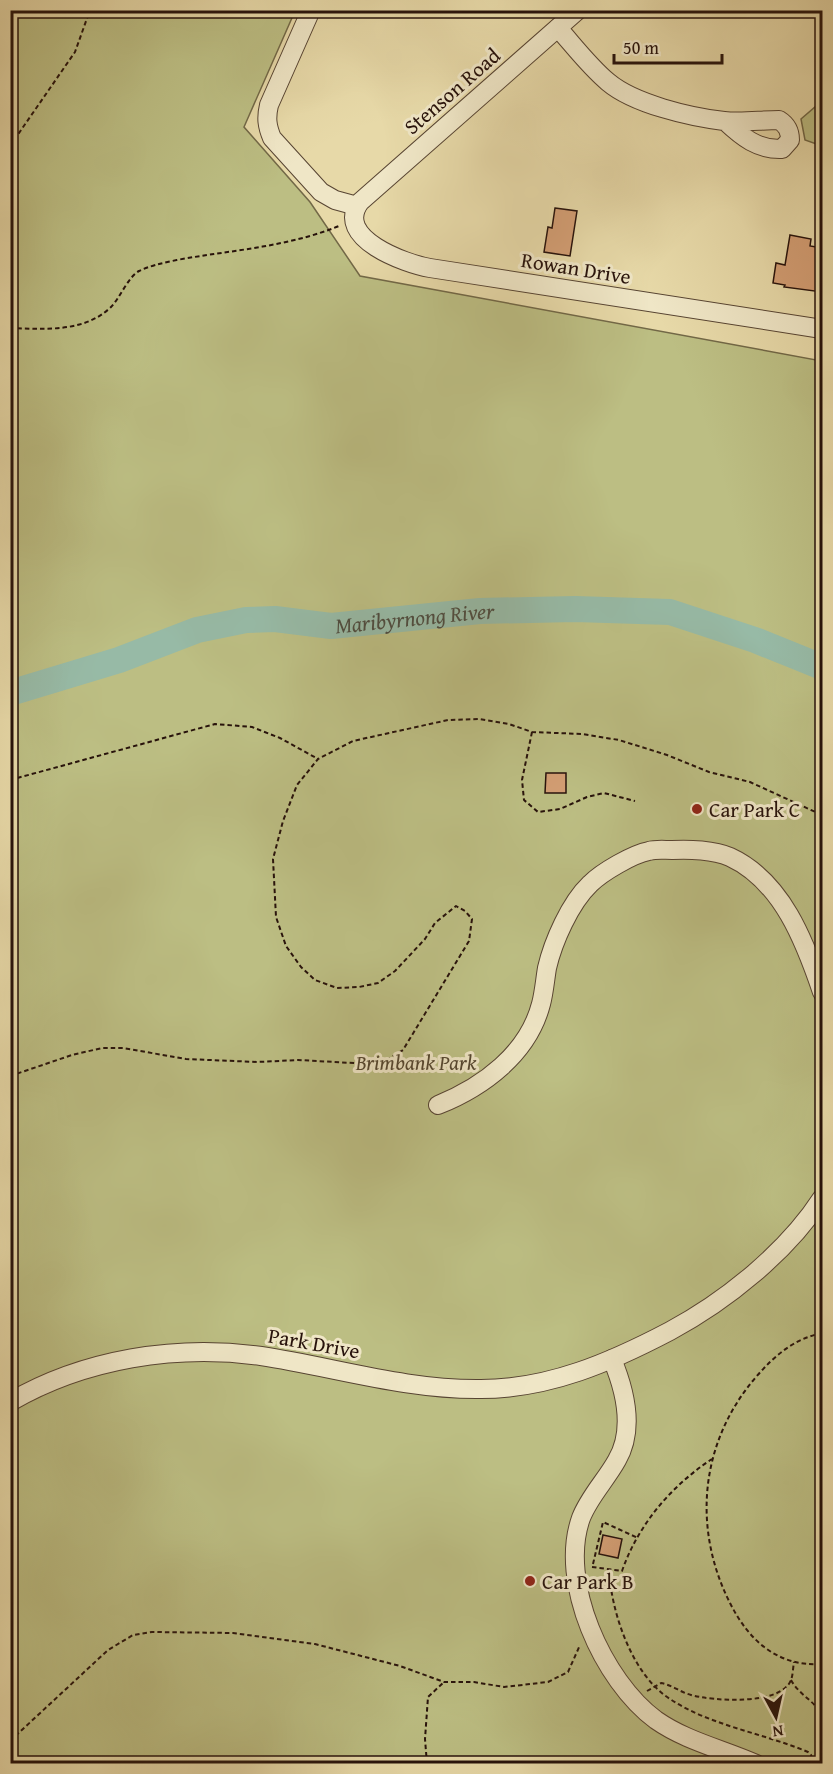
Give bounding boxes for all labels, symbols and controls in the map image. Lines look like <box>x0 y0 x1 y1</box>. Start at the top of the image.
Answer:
scale bar <box>614 27 722 65</box>
text: 50 m <box>623 34 659 61</box>
street label: Stenson Road <box>397 40 508 142</box>
street label: Rowan Drive <box>519 244 633 292</box>
water label: Maribyrnong River <box>334 595 495 642</box>
place label: Car Park C <box>709 794 800 825</box>
marker: Car Park C <box>690 802 704 816</box>
park label: Brimbank Park <box>355 1047 477 1078</box>
street label: Park Drive <box>266 1320 362 1366</box>
place label: Car Park B <box>542 1566 634 1597</box>
marker: Car Park B <box>523 1574 537 1588</box>
north arrow <box>746 1687 806 1747</box>
text: N <box>771 1719 785 1745</box>

